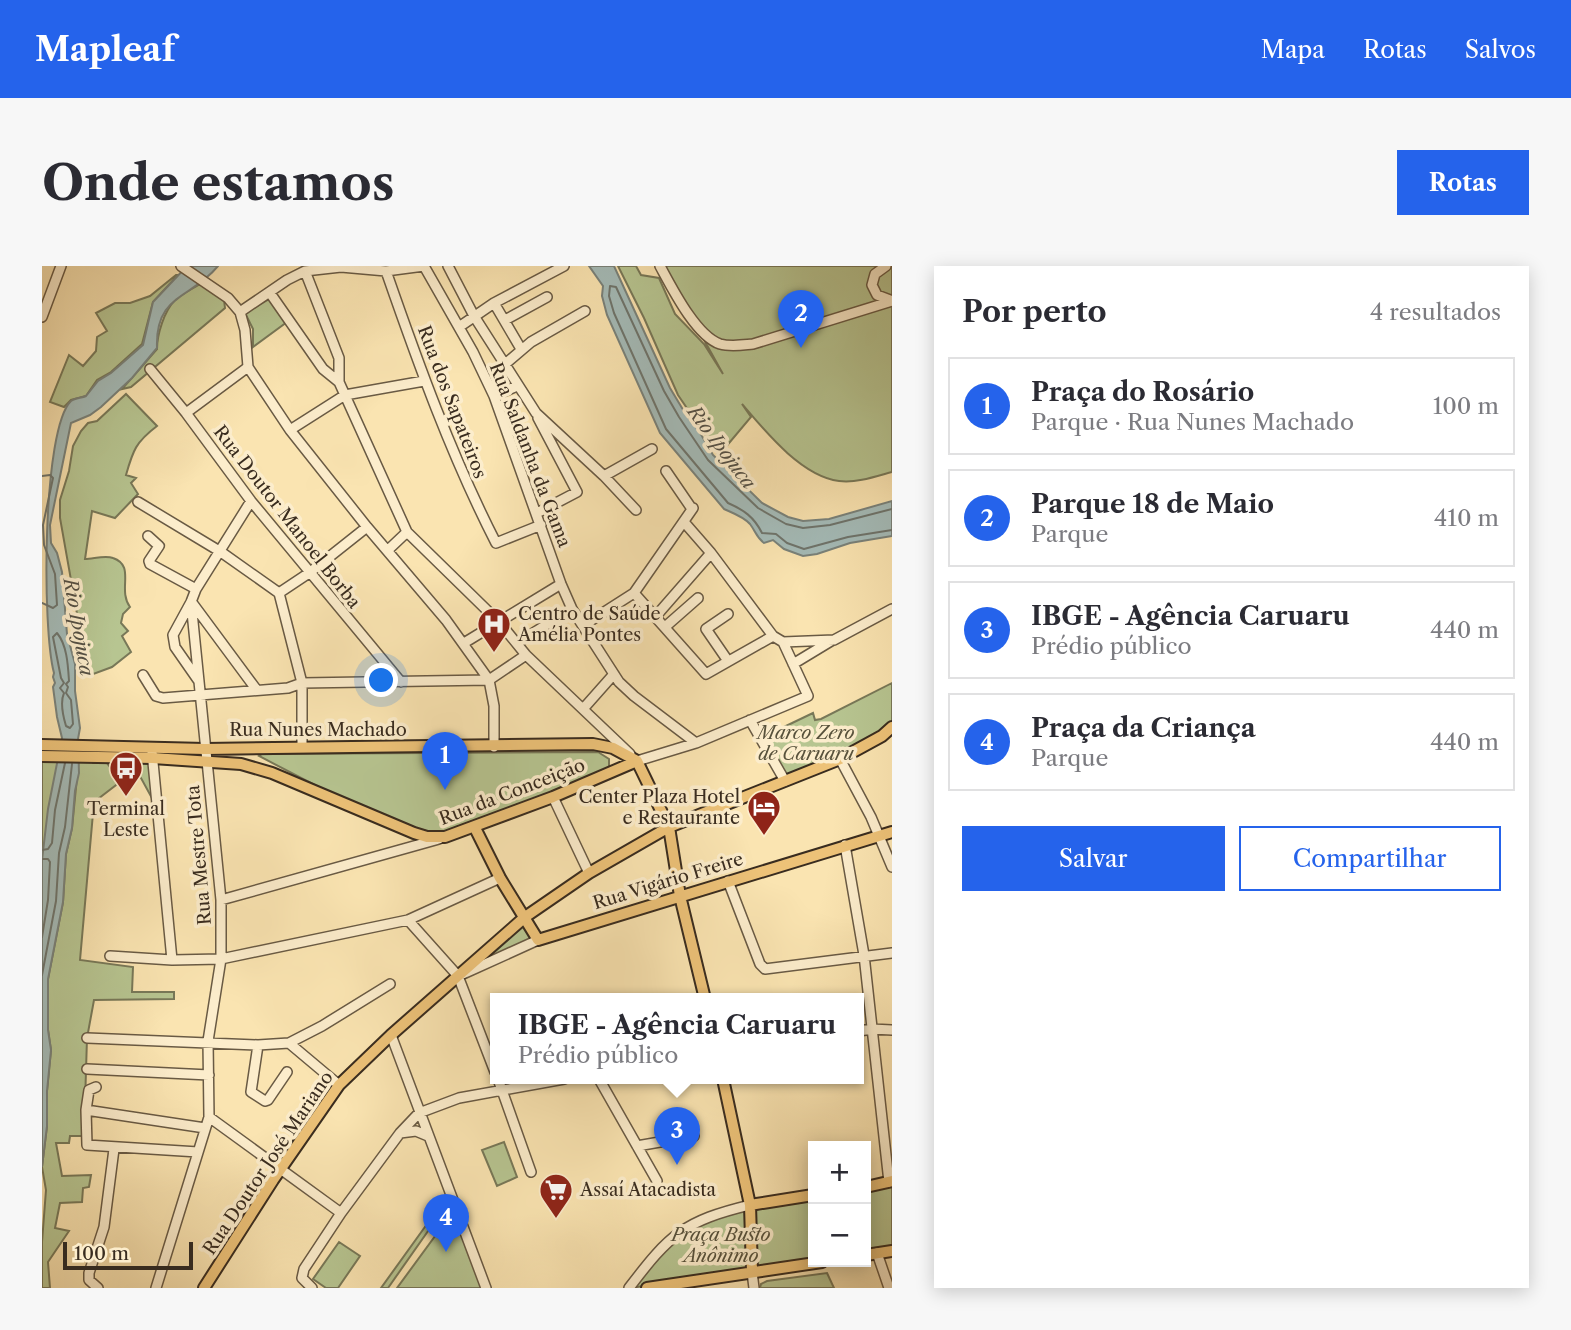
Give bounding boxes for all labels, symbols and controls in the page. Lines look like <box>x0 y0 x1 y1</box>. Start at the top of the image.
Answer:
text: Mapleaf <box>35 29 175 70</box>
text: Mapa <box>1261 35 1325 64</box>
text: Rotas <box>1363 35 1427 64</box>
text: Salvos <box>1465 35 1536 64</box>
button: Rotas <box>1397 150 1529 215</box>
text: Onde estamos <box>42 152 394 213</box>
pin: 2 <box>778 290 824 348</box>
text: Por perto <box>962 293 1107 330</box>
text: 4 resultados <box>1370 298 1501 326</box>
street label: Rua dos Sapateiros <box>413 322 491 482</box>
street label: Rua Saldanha da Gama <box>485 359 576 551</box>
text: Praça do Rosário <box>1031 376 1254 408</box>
text: 1 <box>982 392 992 420</box>
text: 100 m <box>1433 392 1499 420</box>
water label: Rio Ipojuca <box>682 399 761 494</box>
text: Parque · Rua Nunes Machado <box>1031 408 1354 436</box>
street label: Rua Doutor Manoel Borba <box>209 421 366 613</box>
text: Parque 18 de Maio <box>1031 488 1274 520</box>
text: 2 <box>980 504 994 532</box>
text: 410 m <box>1434 504 1499 532</box>
text: Parque <box>1031 520 1108 548</box>
water label: Rio Ipojuca <box>58 575 99 678</box>
text: IBGE - Agência Caruaru <box>1031 600 1350 632</box>
place label: Centro de Saúde Amélia Pontes <box>517 603 661 646</box>
hospital icon: Centro de Saúde Amélia Pontes <box>475 605 513 654</box>
text: 3 <box>981 616 994 644</box>
text: 440 m <box>1430 616 1499 644</box>
text: Prédio público <box>1031 632 1192 660</box>
your location <box>364 663 398 697</box>
text: Praça da Criança <box>1031 712 1256 744</box>
street label: Rua Nunes Machado <box>229 719 407 741</box>
park label: Marco Zero de Caruaru <box>756 722 854 765</box>
text: 4 <box>980 728 994 756</box>
text: 440 m <box>1430 728 1499 756</box>
pin: 1 <box>422 732 468 790</box>
text: Parque <box>1031 744 1108 772</box>
bus stop icon: Terminal Leste <box>107 749 145 798</box>
street label: Rua da Conceição <box>436 754 588 830</box>
street label: Rua Mestre Tota <box>182 783 216 926</box>
place label: Center Plaza Hotel e Restaurante <box>578 786 740 829</box>
hotel icon: Center Plaza Hotel e Restaurante <box>745 788 783 837</box>
place label: Terminal Leste <box>87 798 165 841</box>
button: Salvar <box>962 826 1225 891</box>
button: Compartilhar <box>1239 826 1501 891</box>
street label: Rua Vigário Freire <box>590 848 746 914</box>
popup <box>490 993 864 1084</box>
text: IBGE - Agência Caruaru <box>518 1009 836 1041</box>
text: Prédio público <box>518 1041 678 1069</box>
street label: Rua Doutor José Mariano <box>198 1067 338 1259</box>
pin: 3 <box>654 1107 700 1165</box>
map controls <box>808 1141 871 1267</box>
button: + <box>808 1141 871 1204</box>
supermarket icon: Assaí Atacadista <box>537 1171 575 1220</box>
place label: Assaí Atacadista <box>579 1179 717 1201</box>
pin: 4 <box>423 1194 469 1252</box>
button: − <box>808 1204 871 1267</box>
park label: Praça Busto Anônimo <box>669 1224 771 1267</box>
scale bar <box>63 1239 192 1271</box>
text: 100 m <box>74 1242 129 1265</box>

